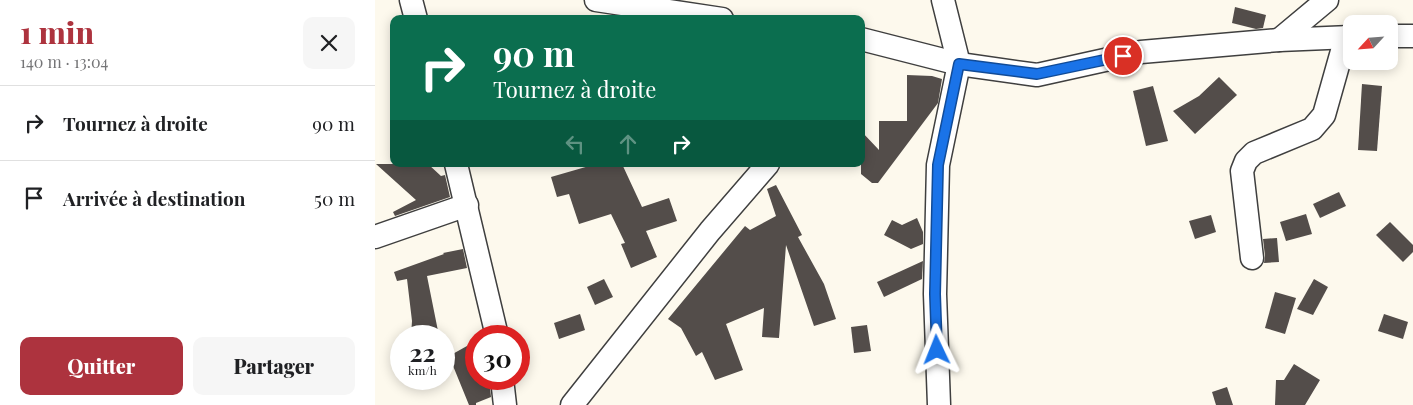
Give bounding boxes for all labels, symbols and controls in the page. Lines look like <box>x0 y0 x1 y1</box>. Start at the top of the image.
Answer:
text: 1 min <box>20 12 94 52</box>
north arrow <box>1343 15 1397 70</box>
map controls <box>1343 15 1398 70</box>
button: close <box>303 17 355 69</box>
text: 90 m <box>493 29 575 76</box>
icon: right <box>410 35 475 100</box>
pin <box>1102 35 1144 77</box>
icon: arrive <box>1109 42 1137 70</box>
text: 140 m · 13:04 <box>20 51 108 72</box>
text: Tournez à droite <box>493 74 656 104</box>
icon: right <box>20 109 48 137</box>
text: Tournez à droite <box>63 110 208 136</box>
text: 90 m <box>312 110 355 136</box>
icon: left <box>561 130 589 158</box>
icon: ahead <box>614 130 642 158</box>
icon: right <box>667 130 695 158</box>
icon: arrive <box>20 184 48 212</box>
text: Arrivée à destination <box>63 185 245 211</box>
text: 50 m <box>314 185 355 211</box>
position arrow <box>910 323 962 375</box>
speed limit sign: 30 <box>465 325 530 390</box>
text: 22 <box>409 335 436 368</box>
button: Quitter <box>20 337 183 395</box>
button: Partager <box>193 337 355 395</box>
text: km/h <box>408 362 437 378</box>

